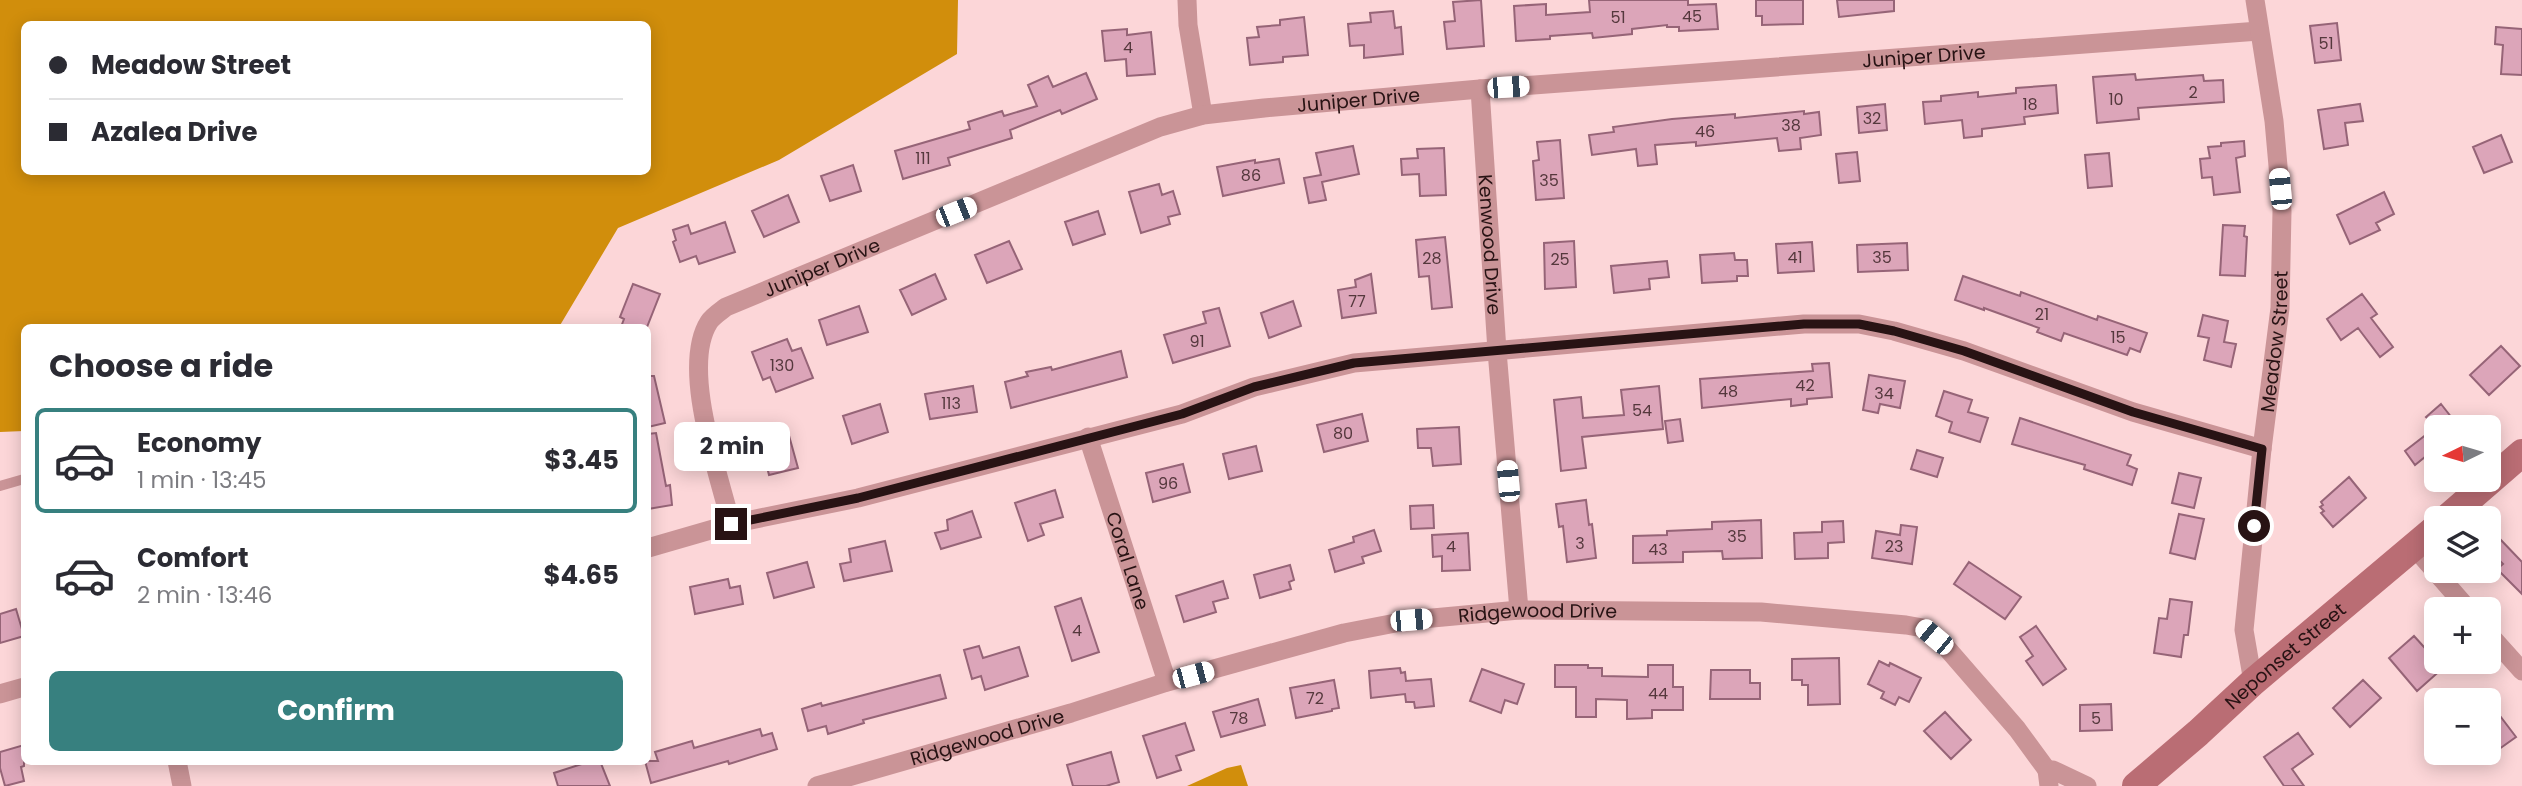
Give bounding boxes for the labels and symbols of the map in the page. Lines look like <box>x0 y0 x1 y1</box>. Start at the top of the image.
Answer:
house number: 45 <box>1682 5 1702 28</box>
house number: 51 <box>1610 6 1626 29</box>
house number: 51 <box>2318 32 2334 55</box>
house number: 4 <box>1123 36 1133 59</box>
street label: Juniper Drive <box>1861 38 1986 74</box>
car <box>1487 75 1530 99</box>
street label: Juniper Drive <box>1296 81 1421 119</box>
house number: 2 <box>2188 81 2198 104</box>
house number: 10 <box>2108 88 2124 111</box>
house number: 18 <box>2022 93 2038 116</box>
house number: 32 <box>1863 107 1881 130</box>
house number: 38 <box>1781 114 1801 137</box>
house number: 46 <box>1695 120 1715 143</box>
house number: 111 <box>915 147 931 170</box>
house number: 86 <box>1241 164 1261 187</box>
car <box>2268 167 2293 211</box>
house number: 35 <box>1539 169 1559 192</box>
street label: Kenwood Drive <box>1472 174 1508 316</box>
car <box>933 194 980 230</box>
street label: Juniper Drive <box>760 231 884 303</box>
house number: 41 <box>1787 246 1803 269</box>
house number: 35 <box>1872 246 1892 269</box>
house number: 28 <box>1422 247 1442 270</box>
house number: 25 <box>1550 248 1570 271</box>
street label: Meadow Street <box>2253 270 2294 414</box>
house number: 77 <box>1348 290 1366 313</box>
house number: 21 <box>2035 303 2049 326</box>
house number: 15 <box>2110 326 2126 349</box>
house number: 91 <box>1189 330 1205 353</box>
house number: 130 <box>770 354 794 377</box>
house number: 42 <box>1795 374 1815 397</box>
house number: 48 <box>1718 380 1738 403</box>
house number: 34 <box>1874 382 1894 405</box>
house number: 113 <box>941 392 961 415</box>
house number: 54 <box>1632 399 1652 422</box>
north arrow <box>2424 415 2501 492</box>
callout: 2 min <box>673 422 789 472</box>
house number: 80 <box>1333 422 1353 445</box>
car <box>1496 459 1521 503</box>
house number: 96 <box>1158 472 1178 495</box>
route end <box>715 508 747 540</box>
street label: Coral Lane <box>1099 508 1156 613</box>
route start <box>2238 510 2270 542</box>
house number: 35 <box>1727 525 1747 548</box>
house number: 3 <box>1575 532 1585 555</box>
house number: 4 <box>1446 535 1456 558</box>
house number: 23 <box>1885 535 1903 558</box>
house number: 43 <box>1648 538 1668 561</box>
street label: Ridgewood Drive <box>1457 596 1617 629</box>
street label: Neponset Street <box>2219 596 2351 715</box>
car <box>1390 608 1433 632</box>
car <box>1912 615 1957 659</box>
house number: 4 <box>1072 619 1082 642</box>
car <box>1170 659 1217 691</box>
house number: 44 <box>1648 682 1668 705</box>
house number: 72 <box>1306 687 1324 710</box>
street label: Ridgewood Drive <box>907 702 1067 772</box>
house number: 78 <box>1230 707 1248 730</box>
house number: 5 <box>2091 707 2101 730</box>

